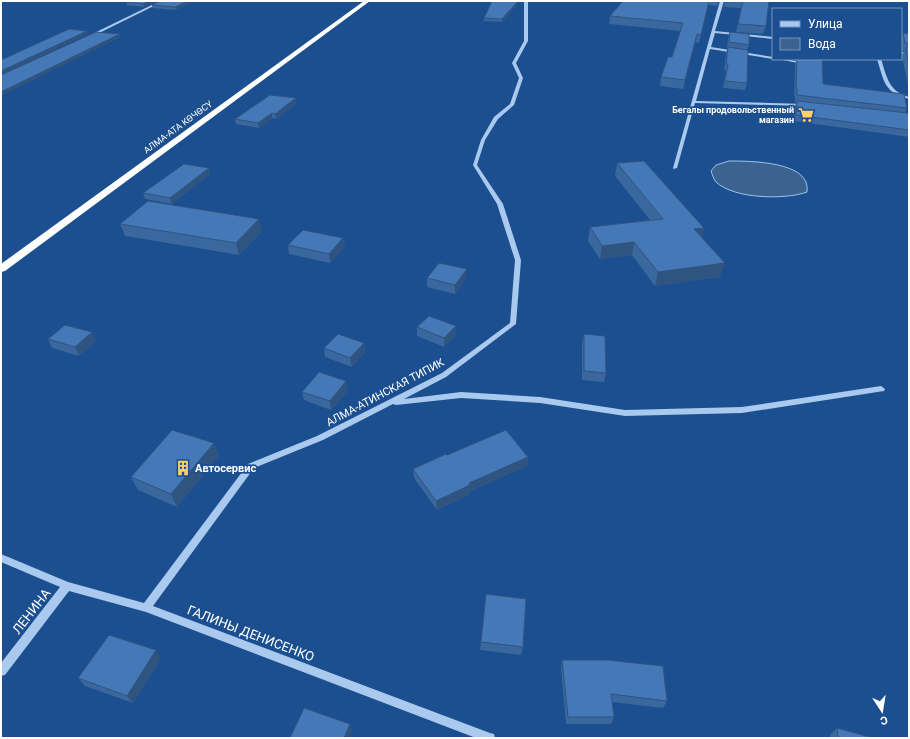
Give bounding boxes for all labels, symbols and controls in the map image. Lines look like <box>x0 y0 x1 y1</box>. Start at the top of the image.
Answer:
legend <box>772 8 902 60</box>
text: Улица <box>808 17 843 31</box>
text: Вода <box>808 37 836 51</box>
street label: АЛМА-АТА КӨЧӨСҮ <box>142 98 215 155</box>
place label: Бегалы продовольственный магазин <box>672 105 794 125</box>
supermarket icon: Бегалы продовольственный магазин <box>797 106 815 124</box>
street label: АЛМА-АТИНСКАЯ ТИПИК <box>324 355 447 429</box>
building icon: Автосервис <box>174 459 192 477</box>
place label: Автосервис <box>195 462 256 475</box>
street label: ЛЕНИНА <box>9 585 54 637</box>
street label: ГАЛИНЫ ДЕНИСЕНКО <box>185 602 316 665</box>
north arrow <box>862 691 902 731</box>
text: С <box>879 713 889 727</box>

